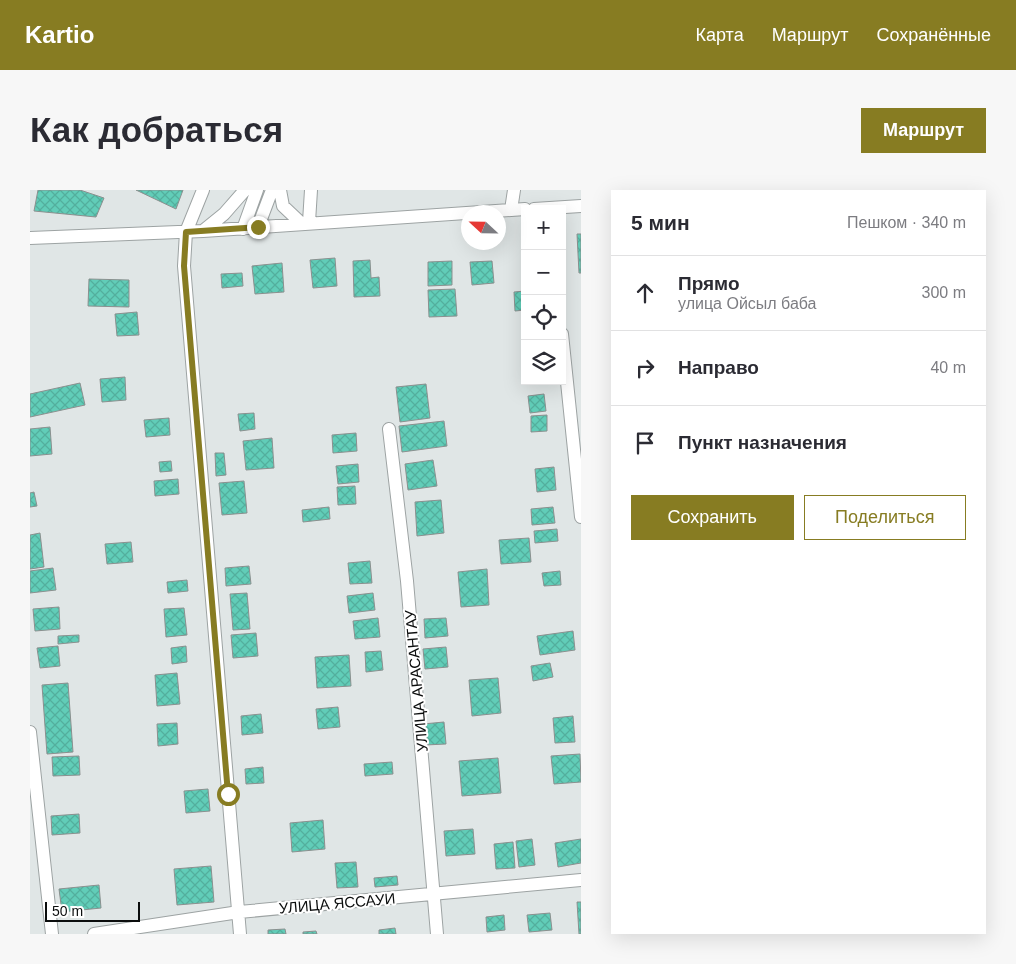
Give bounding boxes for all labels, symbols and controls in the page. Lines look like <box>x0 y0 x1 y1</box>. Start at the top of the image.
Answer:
text: Kartio <box>25 21 94 48</box>
text: Карта <box>696 25 744 45</box>
text: Маршрут <box>772 25 848 45</box>
text: Сохранённые <box>876 25 991 45</box>
button: Маршрут <box>861 108 986 153</box>
text: Как добраться <box>30 110 283 149</box>
north arrow <box>461 205 506 250</box>
map controls <box>521 205 566 385</box>
button: + <box>521 205 566 250</box>
text: 5 мин <box>631 211 690 234</box>
text: Пешком · 340 m <box>847 214 966 231</box>
route end <box>247 216 270 239</box>
button: − <box>521 250 566 295</box>
text: Прямо <box>678 273 740 294</box>
icon: ahead <box>631 279 659 307</box>
text: 300 m <box>922 284 966 301</box>
button: locate <box>521 295 566 340</box>
text: улица Ойсыл баба <box>678 295 816 312</box>
button: layers <box>521 340 566 385</box>
icon: right <box>631 354 659 382</box>
text: Направо <box>678 357 759 378</box>
text: 40 m <box>930 359 966 376</box>
icon: arrive <box>631 429 659 457</box>
text: Пункт назначения <box>678 432 847 453</box>
button: Сохранить <box>631 495 794 540</box>
button: Поделиться <box>804 495 966 540</box>
street label: УЛИЦА АРАСАНТАУ <box>401 609 431 753</box>
route start <box>217 783 240 806</box>
street label: УЛИЦА ЯССАУИ <box>278 889 396 917</box>
scale bar <box>45 899 140 922</box>
text: 50 m <box>52 903 83 919</box>

